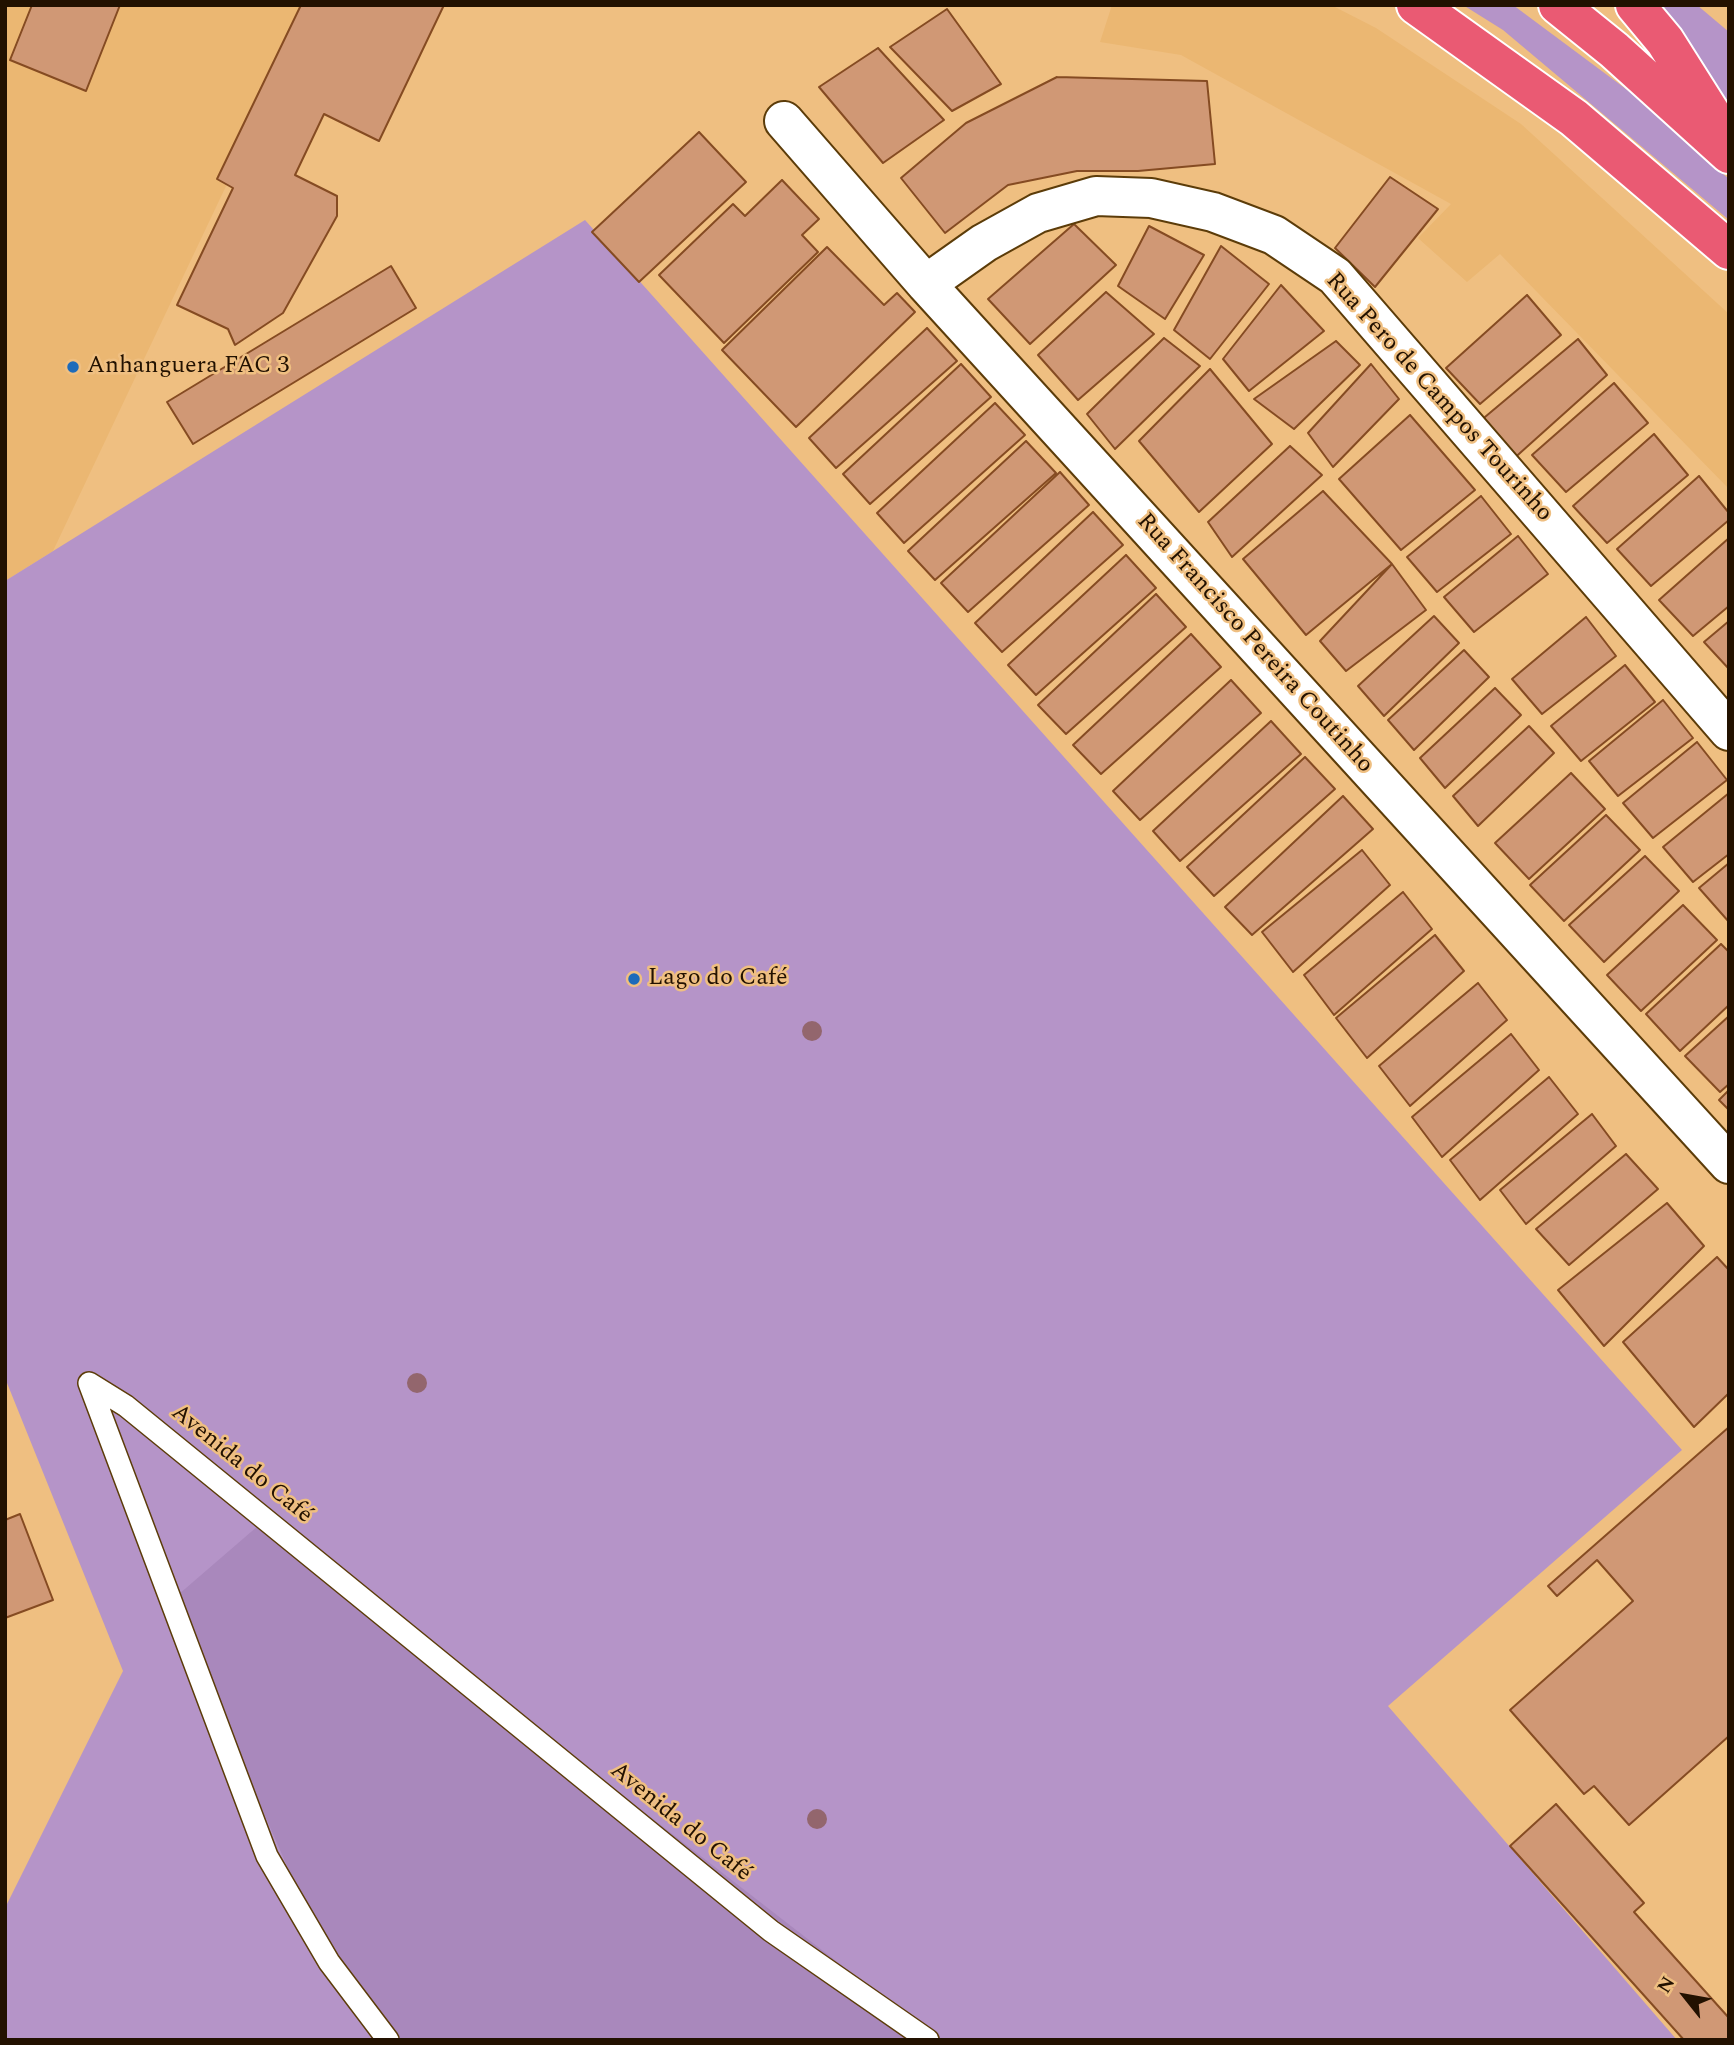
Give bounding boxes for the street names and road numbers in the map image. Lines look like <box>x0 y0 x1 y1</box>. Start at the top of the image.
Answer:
street label: Rua Pero de Campos Tourinho <box>1318 268 1558 528</box>
street label: Rua Francisco Pereira Coutinho <box>1130 508 1378 780</box>
street label: Avenida do Café <box>164 1399 318 1531</box>
street label: Avenida do Café <box>603 1757 757 1889</box>

